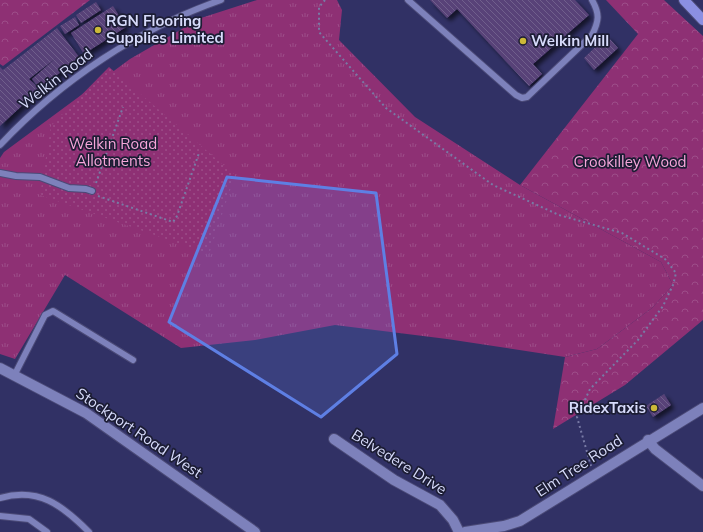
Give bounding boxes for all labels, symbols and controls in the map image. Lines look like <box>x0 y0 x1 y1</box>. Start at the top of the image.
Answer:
place label: RGN Flooring Supplies Limited <box>106 11 224 47</box>
marker: RGN Flooring Supplies Limited <box>93 25 103 35</box>
place label: Welkin Mill <box>531 31 609 50</box>
marker: Welkin Mill <box>518 36 528 46</box>
street label: Welkin Road <box>15 44 96 113</box>
park label: Welkin Road Allotments <box>69 134 157 170</box>
park label: Crookilley Wood <box>573 152 687 171</box>
street label: Stockport Road West <box>73 383 206 482</box>
place label: RidexTaxis <box>569 398 646 417</box>
marker: RidexTaxis <box>649 403 659 413</box>
street label: Belvedere Drive <box>348 425 450 498</box>
street label: Elm Tree Road <box>532 430 626 501</box>

